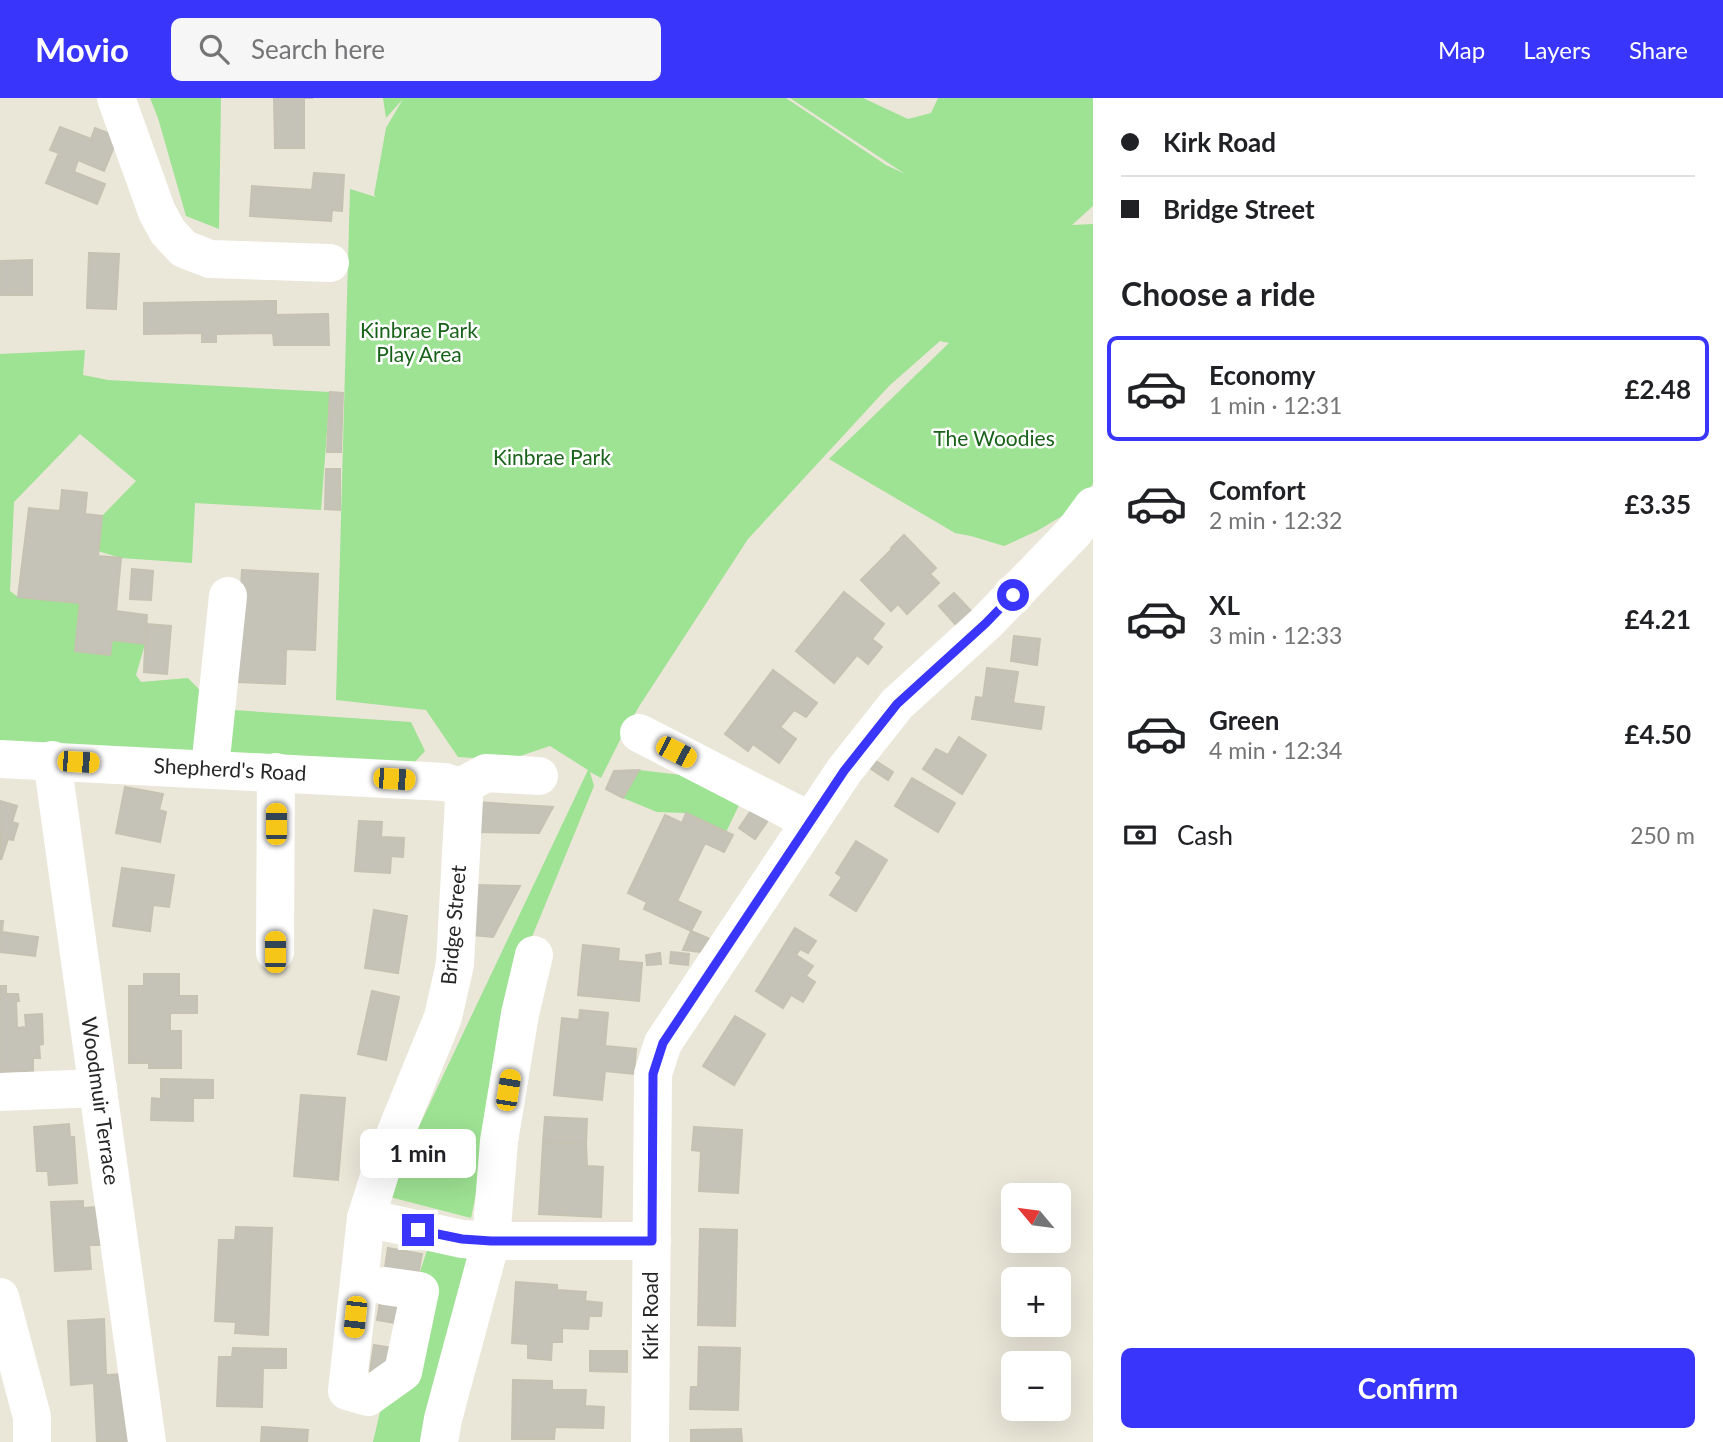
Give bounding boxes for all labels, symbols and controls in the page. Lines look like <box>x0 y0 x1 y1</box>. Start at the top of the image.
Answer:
search box <box>171 18 661 81</box>
text: Movio <box>35 29 129 69</box>
icon: search <box>195 30 233 68</box>
text: Search here <box>251 33 385 65</box>
text: Map <box>1438 35 1485 64</box>
text: Layers <box>1523 35 1591 64</box>
text: Share <box>1629 35 1688 64</box>
text: Kirk Road <box>1163 126 1276 158</box>
text: Bridge Street <box>1163 193 1315 225</box>
text: Choose a ride <box>1121 274 1315 313</box>
park label: Kinbrae Park Play Area <box>360 317 478 366</box>
icon: car <box>1125 357 1188 420</box>
text: Economy <box>1209 359 1315 391</box>
text: £2.48 <box>1625 373 1691 405</box>
text: 1 min · 12:31 <box>1209 391 1342 419</box>
park label: The Woodies <box>933 425 1055 450</box>
park label: Kinbrae Park <box>493 444 611 469</box>
icon: car <box>1125 472 1188 535</box>
text: Comfort <box>1209 474 1306 506</box>
text: £3.35 <box>1625 488 1691 520</box>
text: 2 min · 12:32 <box>1209 506 1342 534</box>
route start <box>997 579 1029 611</box>
icon: car <box>1125 587 1188 650</box>
text: XL <box>1209 589 1240 621</box>
text: £4.21 <box>1625 603 1691 635</box>
text: 3 min · 12:33 <box>1209 621 1342 649</box>
icon: car <box>1125 702 1188 765</box>
text: Green <box>1209 704 1279 736</box>
text: £4.50 <box>1625 718 1691 750</box>
car <box>653 733 700 771</box>
text: 4 min · 12:34 <box>1209 736 1342 764</box>
car <box>57 750 100 774</box>
street label: Shepherd's Road <box>153 752 307 785</box>
car <box>373 767 416 791</box>
car <box>266 803 287 845</box>
icon: cash <box>1121 816 1159 854</box>
text: Cash <box>1177 819 1233 851</box>
text: 250 m <box>1630 821 1695 849</box>
street label: Bridge Street <box>435 863 470 986</box>
car <box>265 931 286 973</box>
street label: Woodmuir Terrace <box>77 1015 126 1186</box>
car <box>495 1068 522 1112</box>
callout: 1 min <box>360 1128 476 1178</box>
text: 1 min <box>389 1139 447 1167</box>
north arrow <box>1001 1183 1071 1253</box>
map controls <box>1001 1183 1071 1421</box>
route end <box>402 1214 434 1246</box>
button: + <box>1001 1267 1071 1337</box>
street label: Kirk Road <box>637 1271 662 1361</box>
car <box>343 1295 368 1339</box>
button: Confirm <box>1121 1348 1695 1428</box>
button: − <box>1001 1351 1071 1421</box>

